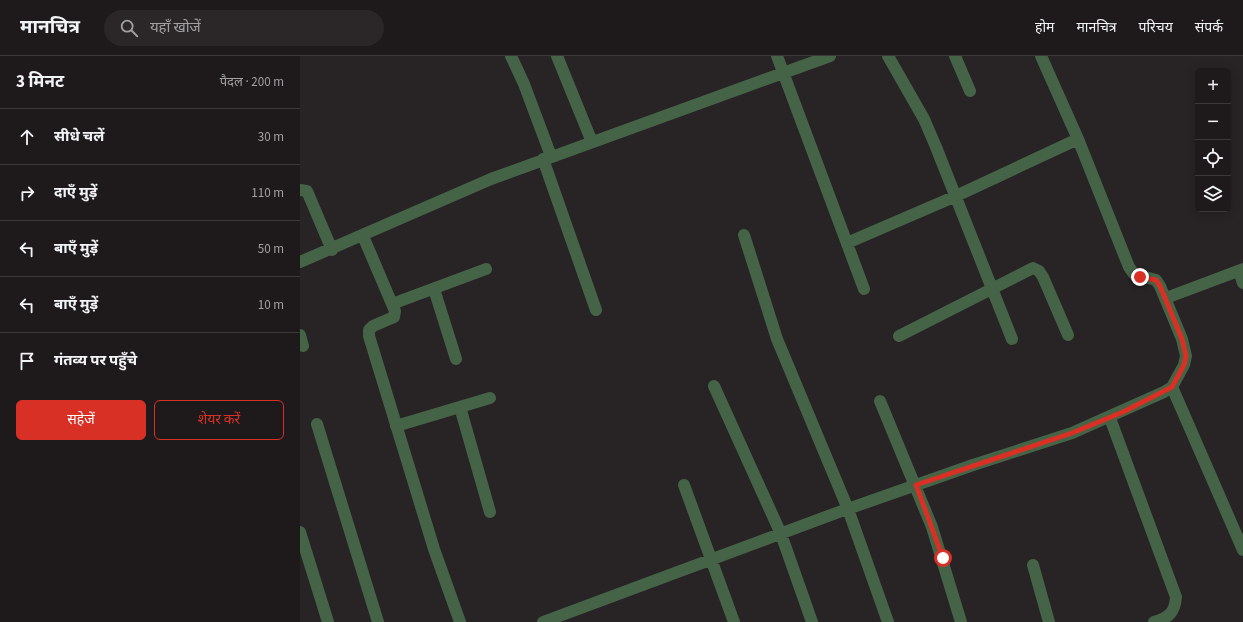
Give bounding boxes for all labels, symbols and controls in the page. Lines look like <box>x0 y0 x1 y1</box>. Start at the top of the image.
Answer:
search box <box>104 10 384 46</box>
text: मानचित्र <box>20 14 80 41</box>
icon: search <box>118 17 140 39</box>
text: यहाँ खोजें <box>150 17 201 38</box>
text: होम <box>1035 18 1054 38</box>
text: मानचित्र <box>1076 18 1117 38</box>
text: परिचय <box>1139 18 1173 38</box>
text: संपर्क <box>1195 18 1223 38</box>
map controls <box>1195 68 1231 212</box>
button: + <box>1195 68 1231 104</box>
text: 3 मिनट <box>16 70 64 94</box>
text: पैदल · 200 m <box>220 73 284 91</box>
button: − <box>1195 104 1231 140</box>
icon: ahead <box>16 126 38 148</box>
text: सीधे चलें <box>54 126 104 147</box>
text: 30 m <box>258 128 284 146</box>
button: locate <box>1195 140 1231 176</box>
button: layers <box>1195 176 1231 212</box>
icon: right <box>16 182 38 204</box>
text: दाएँ मुड़ें <box>54 182 97 203</box>
text: 110 m <box>251 184 284 202</box>
icon: left <box>16 238 38 260</box>
text: बाएँ मुड़ें <box>54 238 98 259</box>
text: 50 m <box>258 240 284 258</box>
route end <box>1131 268 1149 286</box>
icon: left <box>16 294 38 316</box>
text: बाएँ मुड़ें <box>54 294 98 315</box>
text: 10 m <box>258 296 284 314</box>
icon: arrive <box>16 350 38 372</box>
text: गंतव्य पर पहुँचे <box>54 350 137 371</box>
button: सहेजें <box>16 400 146 440</box>
button: शेयर करें <box>154 400 284 440</box>
route start <box>934 549 952 567</box>

